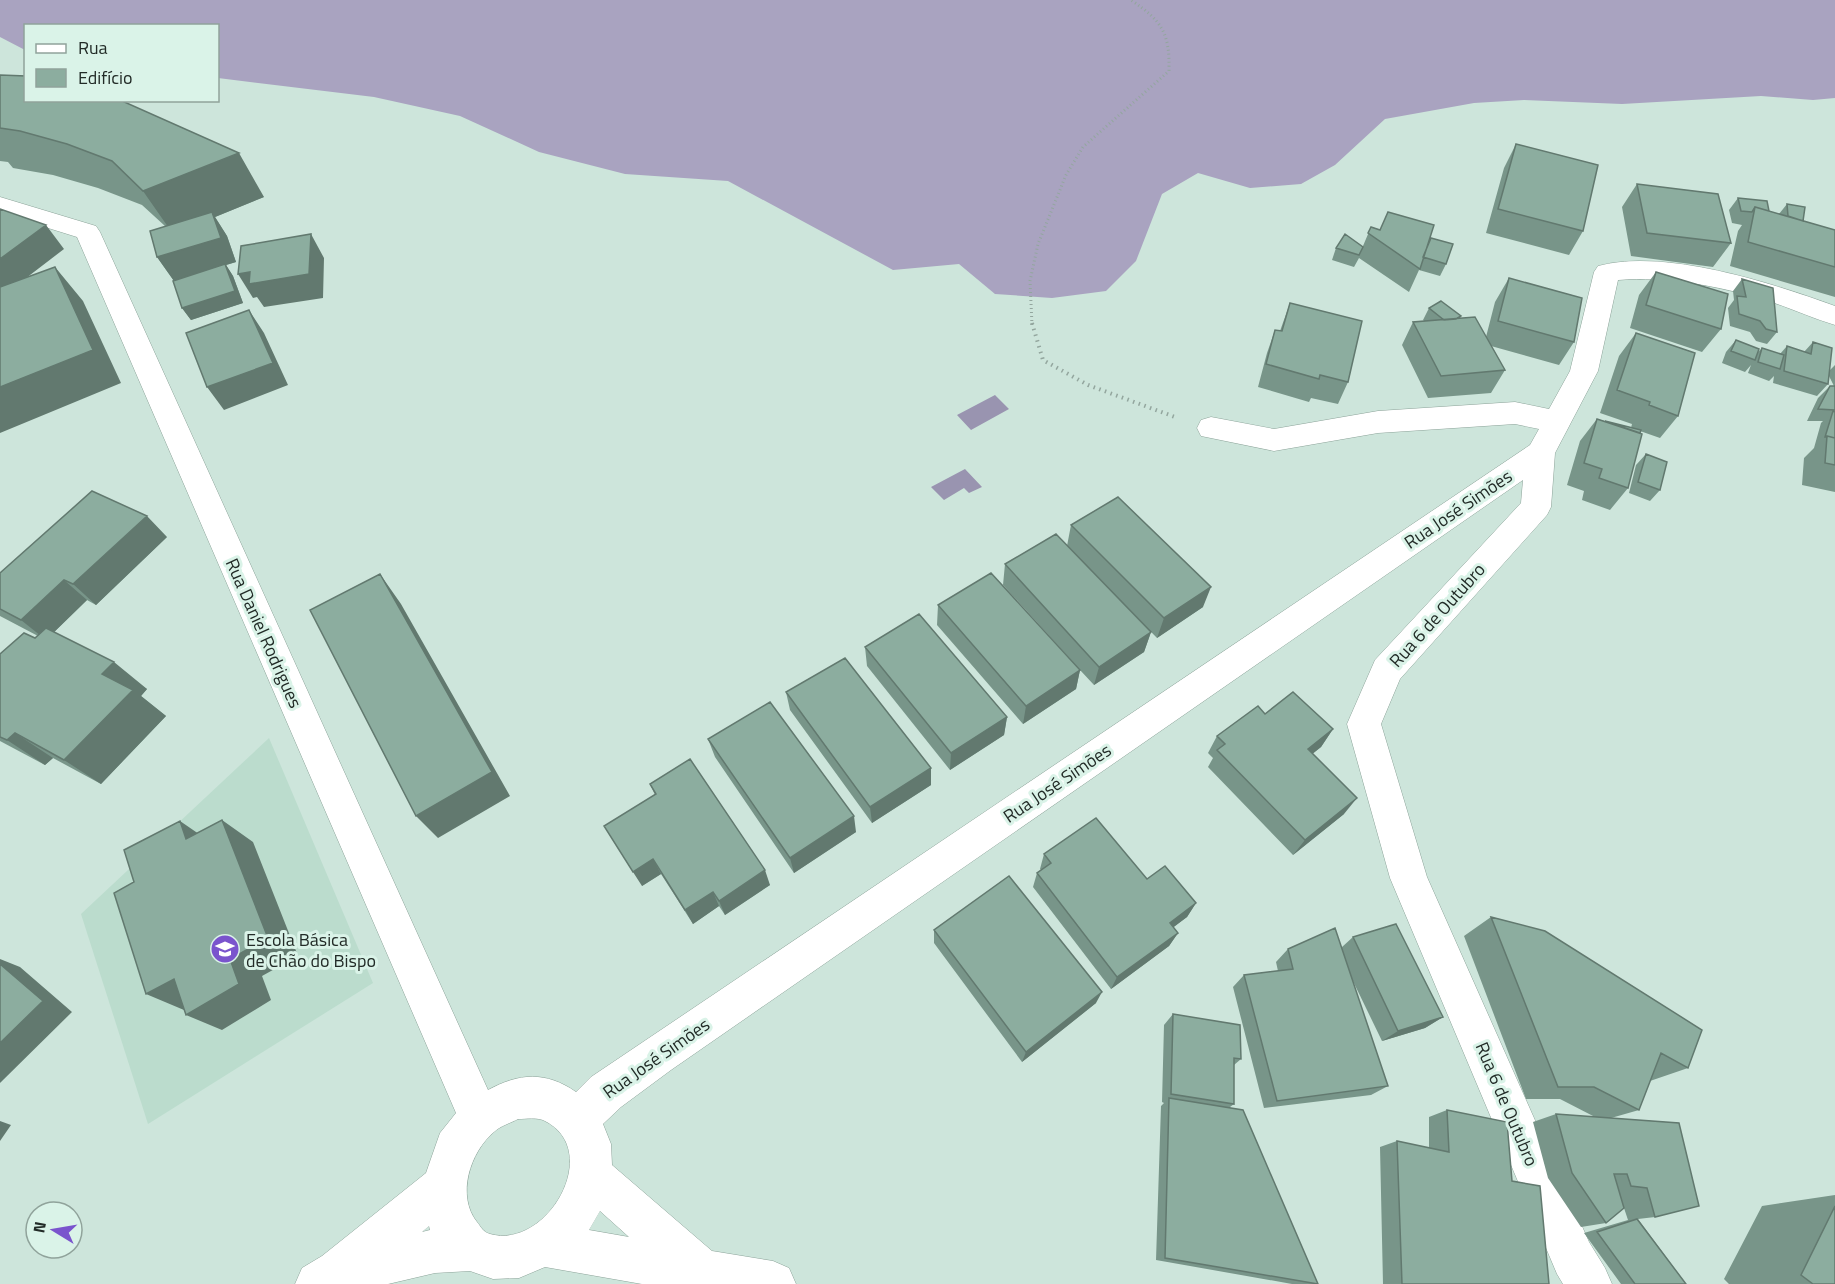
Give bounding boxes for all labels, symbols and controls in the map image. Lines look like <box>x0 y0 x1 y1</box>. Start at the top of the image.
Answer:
legend <box>24 24 219 102</box>
text: Rua <box>78 34 108 61</box>
text: Edifício <box>78 64 132 91</box>
street label: Rua José Simões <box>1399 463 1517 555</box>
street label: Rua Daniel Rodrigues <box>219 554 309 712</box>
street label: Rua 6 de Outubro <box>1383 557 1491 673</box>
street label: Rua José Simões <box>998 737 1116 829</box>
place label: Escola Básica de Chão do Bispo <box>246 926 376 974</box>
school or university icon: Escola Básica de Chão do Bispo <box>209 933 241 965</box>
street label: Rua José Simões <box>597 1011 715 1105</box>
street label: Rua 6 de Outubro <box>1469 1038 1545 1170</box>
north arrow <box>24 1200 84 1260</box>
text: N <box>26 1219 52 1235</box>

